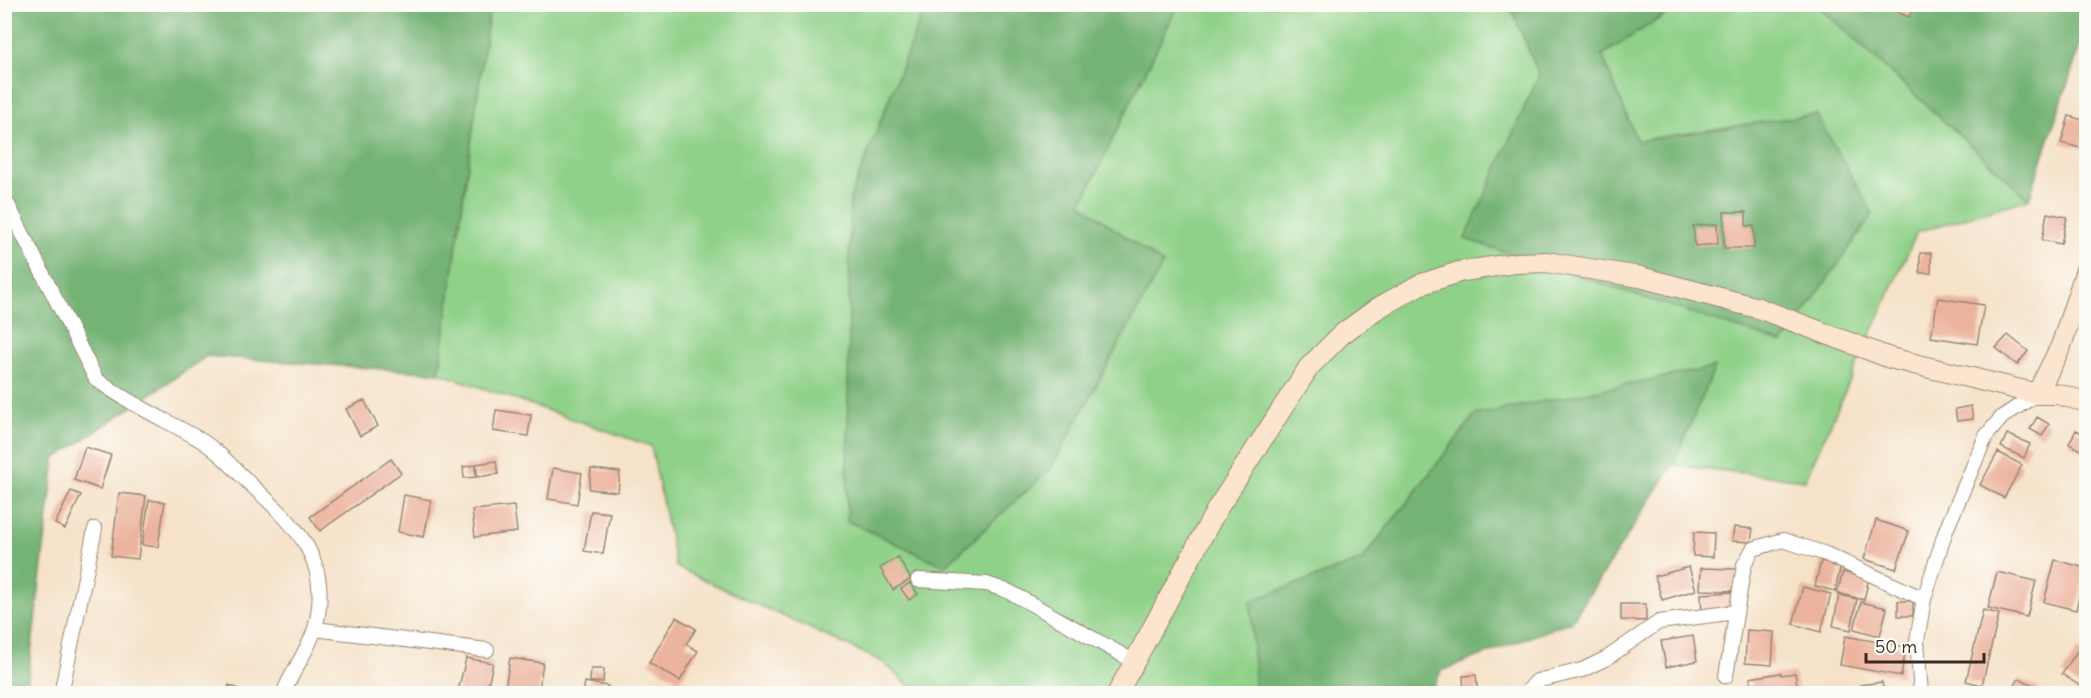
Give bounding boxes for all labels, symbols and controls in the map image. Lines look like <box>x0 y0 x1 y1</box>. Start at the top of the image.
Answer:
scale bar <box>1866 626 1984 664</box>
text: 50 m <box>1875 635 1917 658</box>

